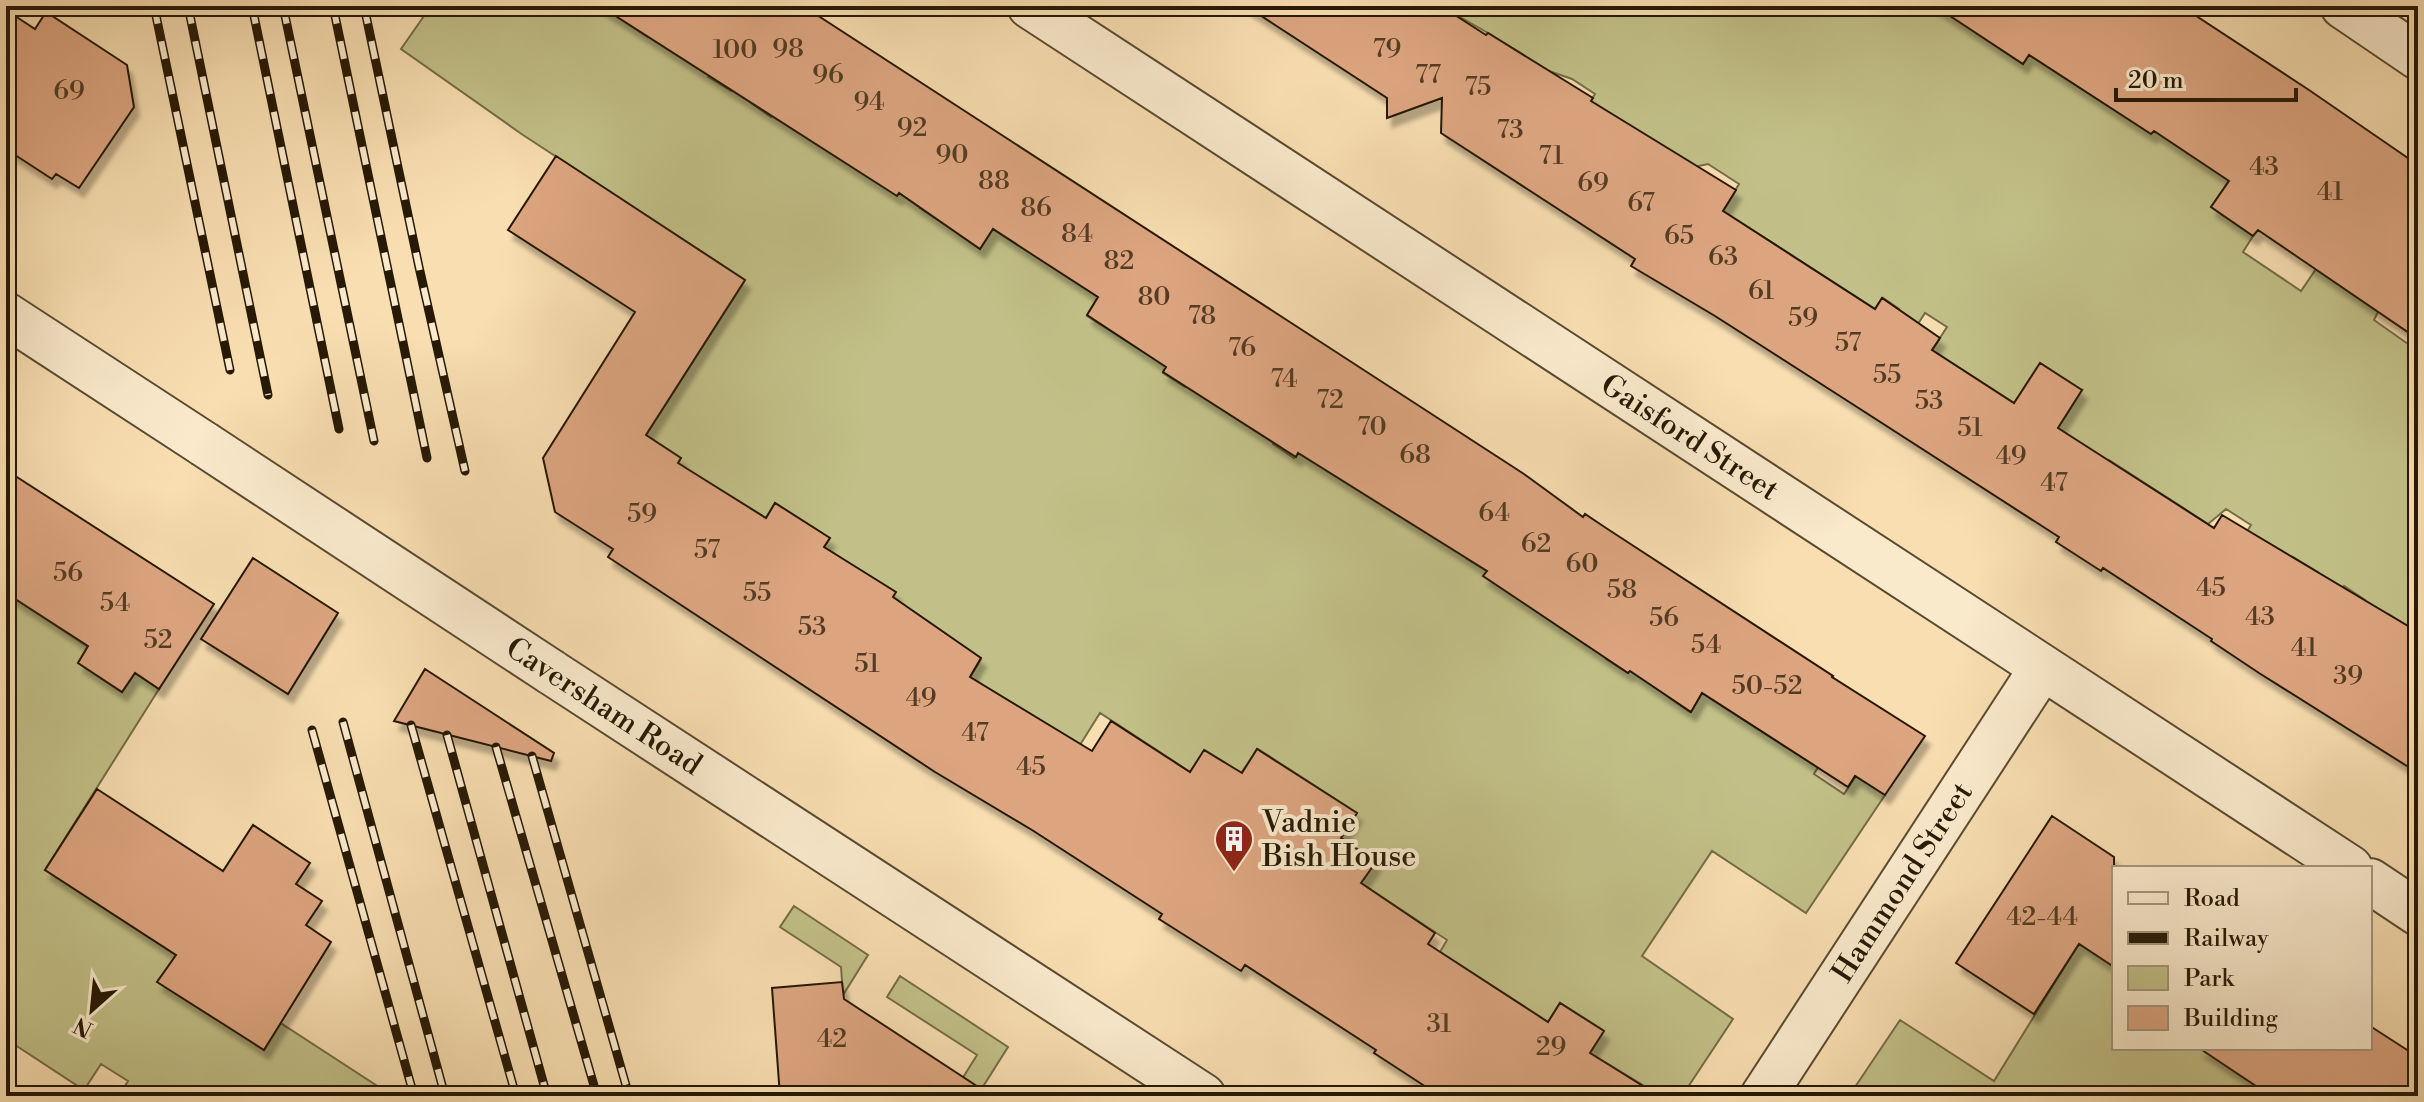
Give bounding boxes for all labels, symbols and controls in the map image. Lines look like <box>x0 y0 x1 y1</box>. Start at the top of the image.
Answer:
house number: 98 <box>772 33 804 65</box>
house number: 79 <box>1373 33 1401 65</box>
house number: 100 <box>713 34 757 66</box>
scale bar <box>2116 52 2296 102</box>
house number: 96 <box>812 59 844 91</box>
house number: 77 <box>1415 59 1441 91</box>
text: 20 m <box>2128 66 2184 96</box>
house number: 75 <box>1465 71 1491 103</box>
house number: 69 <box>53 75 85 107</box>
house number: 94 <box>853 86 885 118</box>
house number: 92 <box>897 112 927 144</box>
house number: 73 <box>1496 114 1524 146</box>
house number: 90 <box>936 139 969 171</box>
house number: 71 <box>1538 140 1564 172</box>
house number: 43 <box>2249 151 2279 183</box>
house number: 88 <box>978 165 1010 197</box>
house number: 69 <box>1577 167 1609 199</box>
house number: 41 <box>2317 176 2343 208</box>
house number: 67 <box>1627 187 1655 219</box>
house number: 86 <box>1020 192 1052 224</box>
house number: 84 <box>1061 218 1093 250</box>
house number: 65 <box>1664 220 1694 252</box>
house number: 63 <box>1708 241 1738 273</box>
house number: 82 <box>1104 245 1134 277</box>
house number: 61 <box>1748 275 1774 307</box>
house number: 80 <box>1137 281 1171 313</box>
house number: 78 <box>1188 300 1216 332</box>
house number: 59 <box>1788 302 1818 334</box>
house number: 57 <box>1835 327 1861 359</box>
house number: 76 <box>1228 332 1256 364</box>
house number: 55 <box>1873 359 1901 391</box>
house number: 74 <box>1270 363 1298 395</box>
street label: Gaisford Street <box>1593 366 1786 510</box>
house number: 72 <box>1316 384 1344 416</box>
house number: 53 <box>1915 385 1943 417</box>
house number: 70 <box>1357 411 1387 443</box>
house number: 51 <box>1957 412 1983 444</box>
house number: 68 <box>1399 439 1431 471</box>
house number: 49 <box>1995 440 2027 472</box>
house number: 47 <box>2040 467 2068 499</box>
house number: 64 <box>1478 497 1510 529</box>
house number: 59 <box>627 498 657 530</box>
house number: 62 <box>1521 528 1551 560</box>
house number: 57 <box>694 534 720 566</box>
house number: 60 <box>1566 548 1599 580</box>
house number: 56 <box>53 557 83 589</box>
house number: 45 <box>2196 572 2226 604</box>
house number: 58 <box>1607 574 1637 606</box>
house number: 55 <box>743 577 771 609</box>
house number: 54 <box>100 587 130 619</box>
house number: 43 <box>2245 601 2275 633</box>
house number: 56 <box>1649 602 1679 634</box>
house number: 53 <box>798 611 826 643</box>
house number: 52 <box>143 624 173 656</box>
street label: Caversham Road <box>498 629 709 784</box>
house number: 54 <box>1691 629 1721 661</box>
house number: 41 <box>2291 632 2317 664</box>
house number: 51 <box>854 648 880 680</box>
house number: 39 <box>2333 660 2363 692</box>
house number: 50-52 <box>1732 670 1802 702</box>
house number: 49 <box>905 682 937 714</box>
house number: 47 <box>961 717 989 749</box>
house number: 45 <box>1016 751 1046 783</box>
street label: Hammond Street <box>1824 775 1982 990</box>
place label: Vadnie Bish House <box>1261 804 1416 876</box>
building icon: Vadnie Bish House <box>1213 818 1255 873</box>
legend <box>2112 866 2372 1050</box>
text: Road <box>2184 884 2240 914</box>
house number: 42-44 <box>2006 901 2078 933</box>
text: Railway <box>2184 924 2269 954</box>
text: Park <box>2184 964 2235 994</box>
north arrow <box>52 970 132 1050</box>
text: Building <box>2183 1004 2278 1034</box>
house number: 31 <box>1427 1008 1451 1040</box>
text: N <box>69 1010 97 1042</box>
house number: 42 <box>817 1023 847 1055</box>
house number: 29 <box>1536 1031 1566 1063</box>

